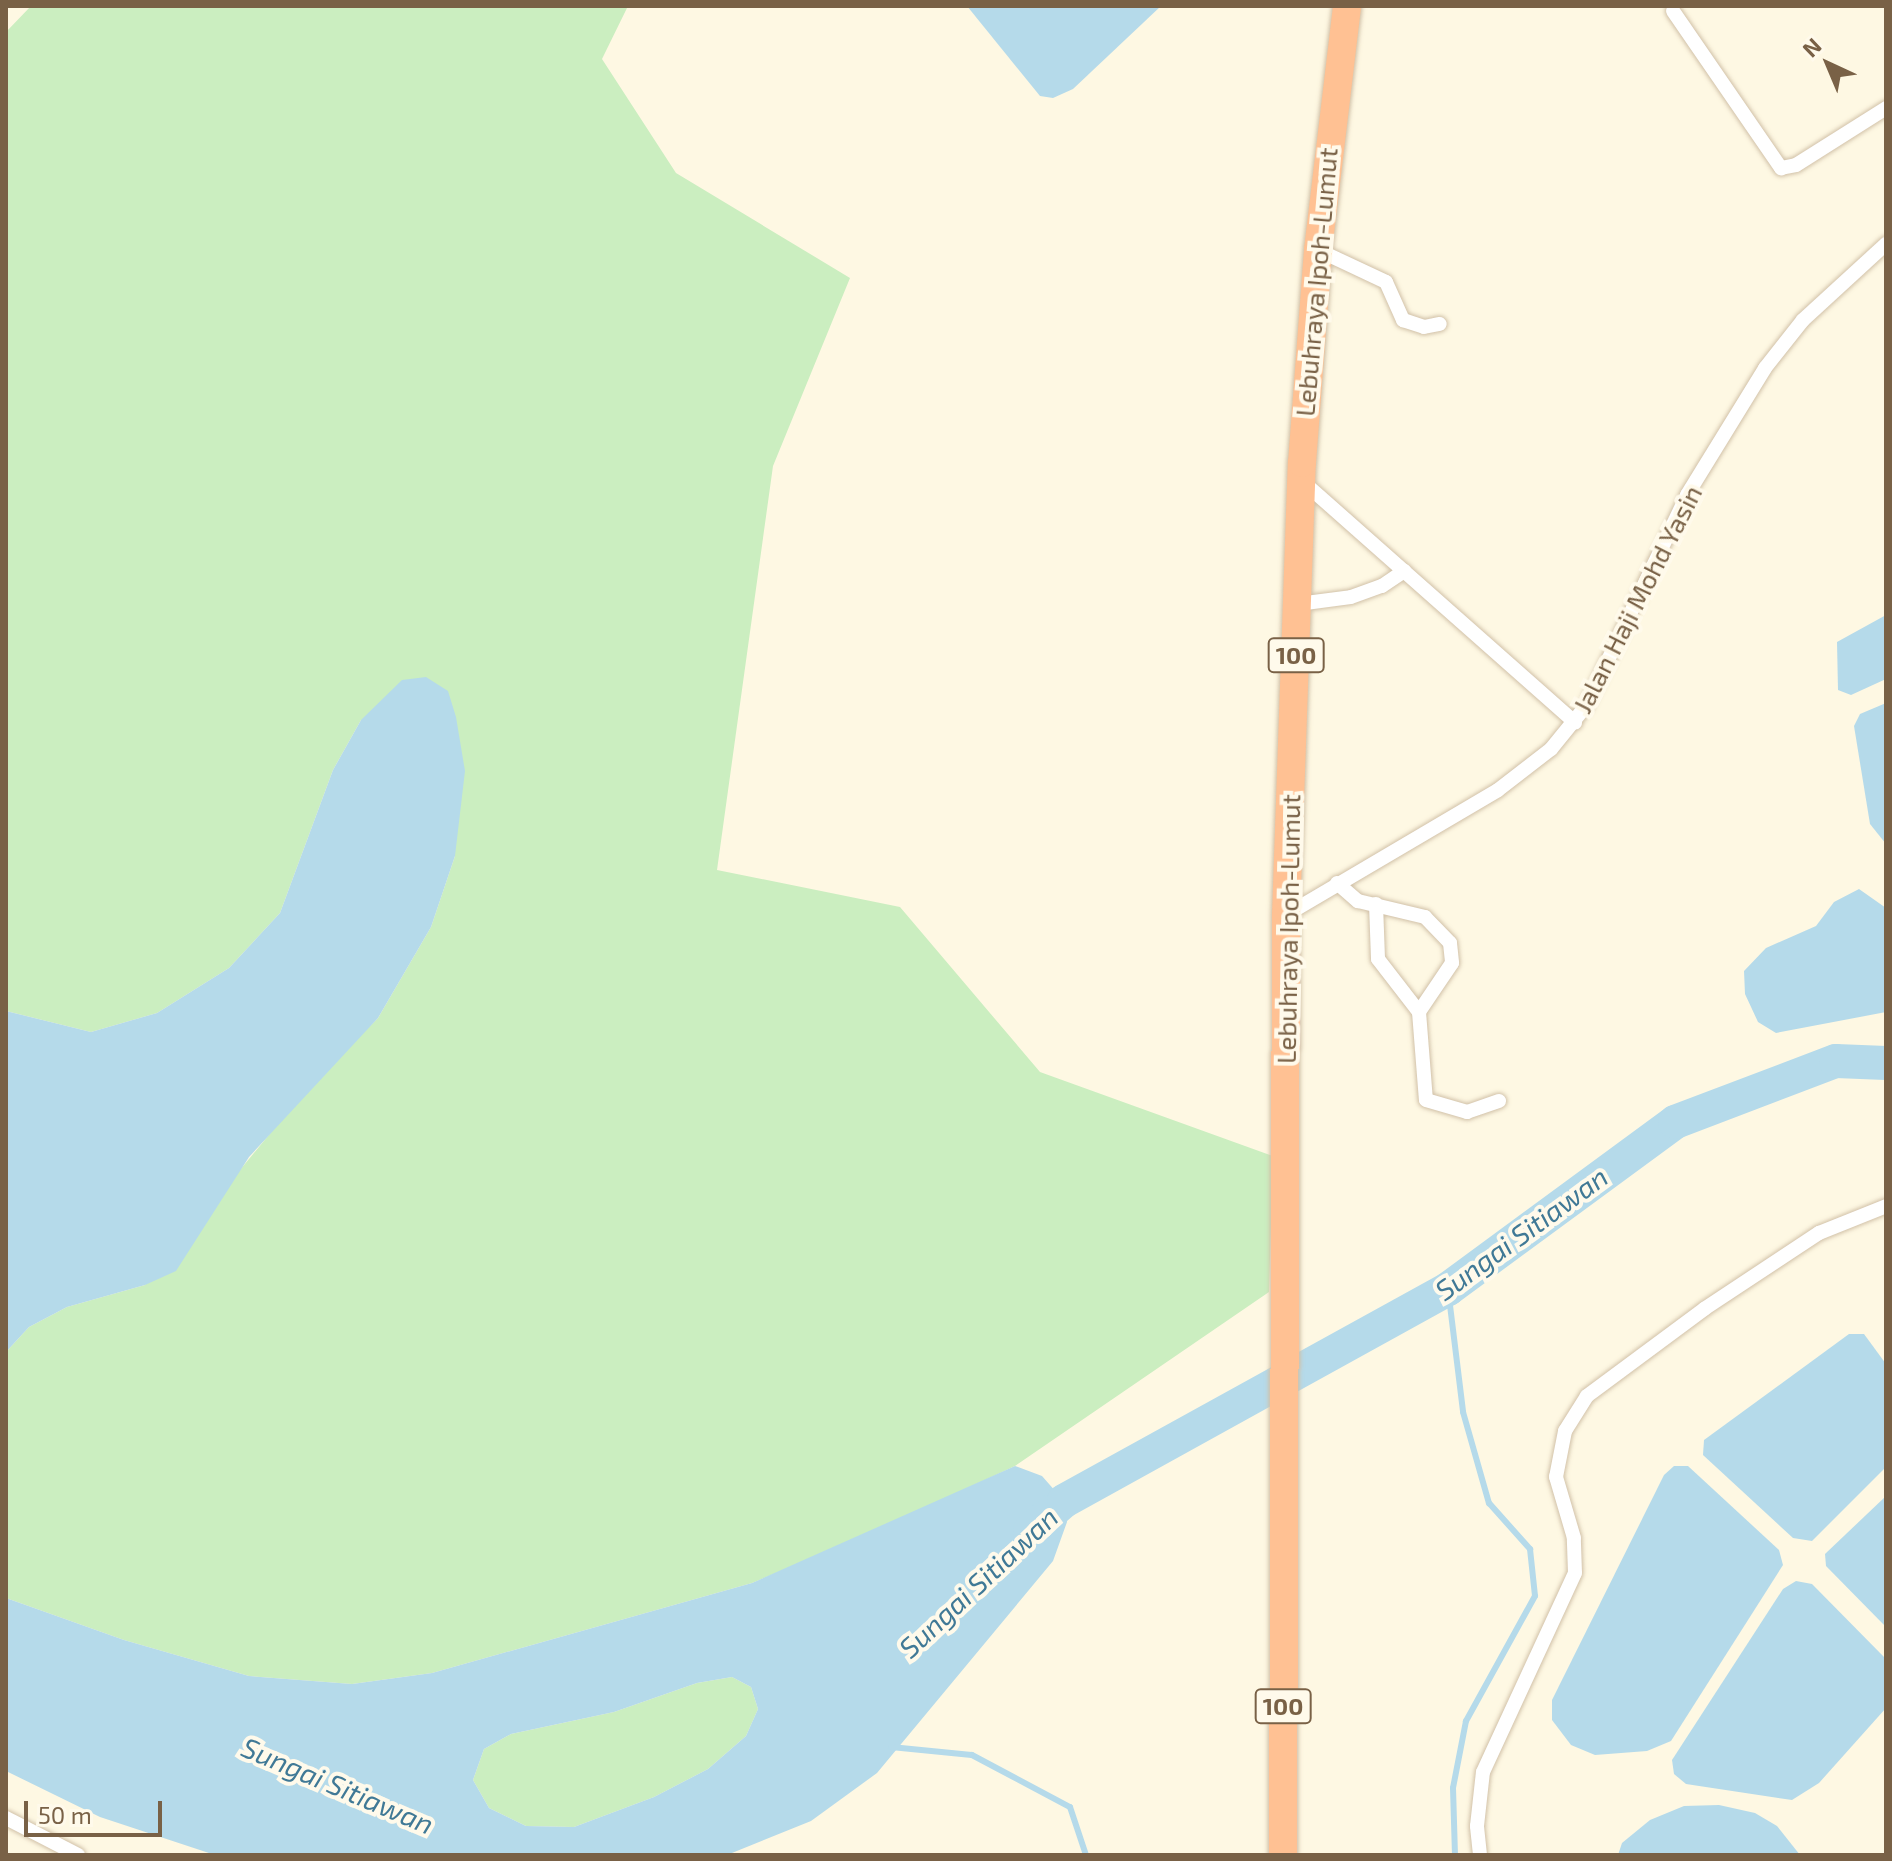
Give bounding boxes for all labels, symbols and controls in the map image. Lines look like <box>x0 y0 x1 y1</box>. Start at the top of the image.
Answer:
north arrow <box>1788 24 1868 104</box>
text: N <box>1797 32 1826 62</box>
street label: Lebuhraya Ipoh-Lumut <box>1289 146 1343 418</box>
street label: Jalan Haji Mohd Yasin <box>1566 480 1708 718</box>
road number: 100 <box>1266 635 1326 675</box>
street label: Lebuhraya Ipoh-Lumut <box>1270 794 1306 1064</box>
water label: Sungai Sitiawan <box>1428 1159 1614 1307</box>
water label: Sungai Sitiawan <box>892 1500 1064 1664</box>
road number: 100 <box>1253 1686 1313 1726</box>
water label: Sungai Sitiawan <box>237 1729 439 1841</box>
scale bar <box>28 1785 166 1835</box>
text: 50 m <box>38 1800 92 1829</box>

